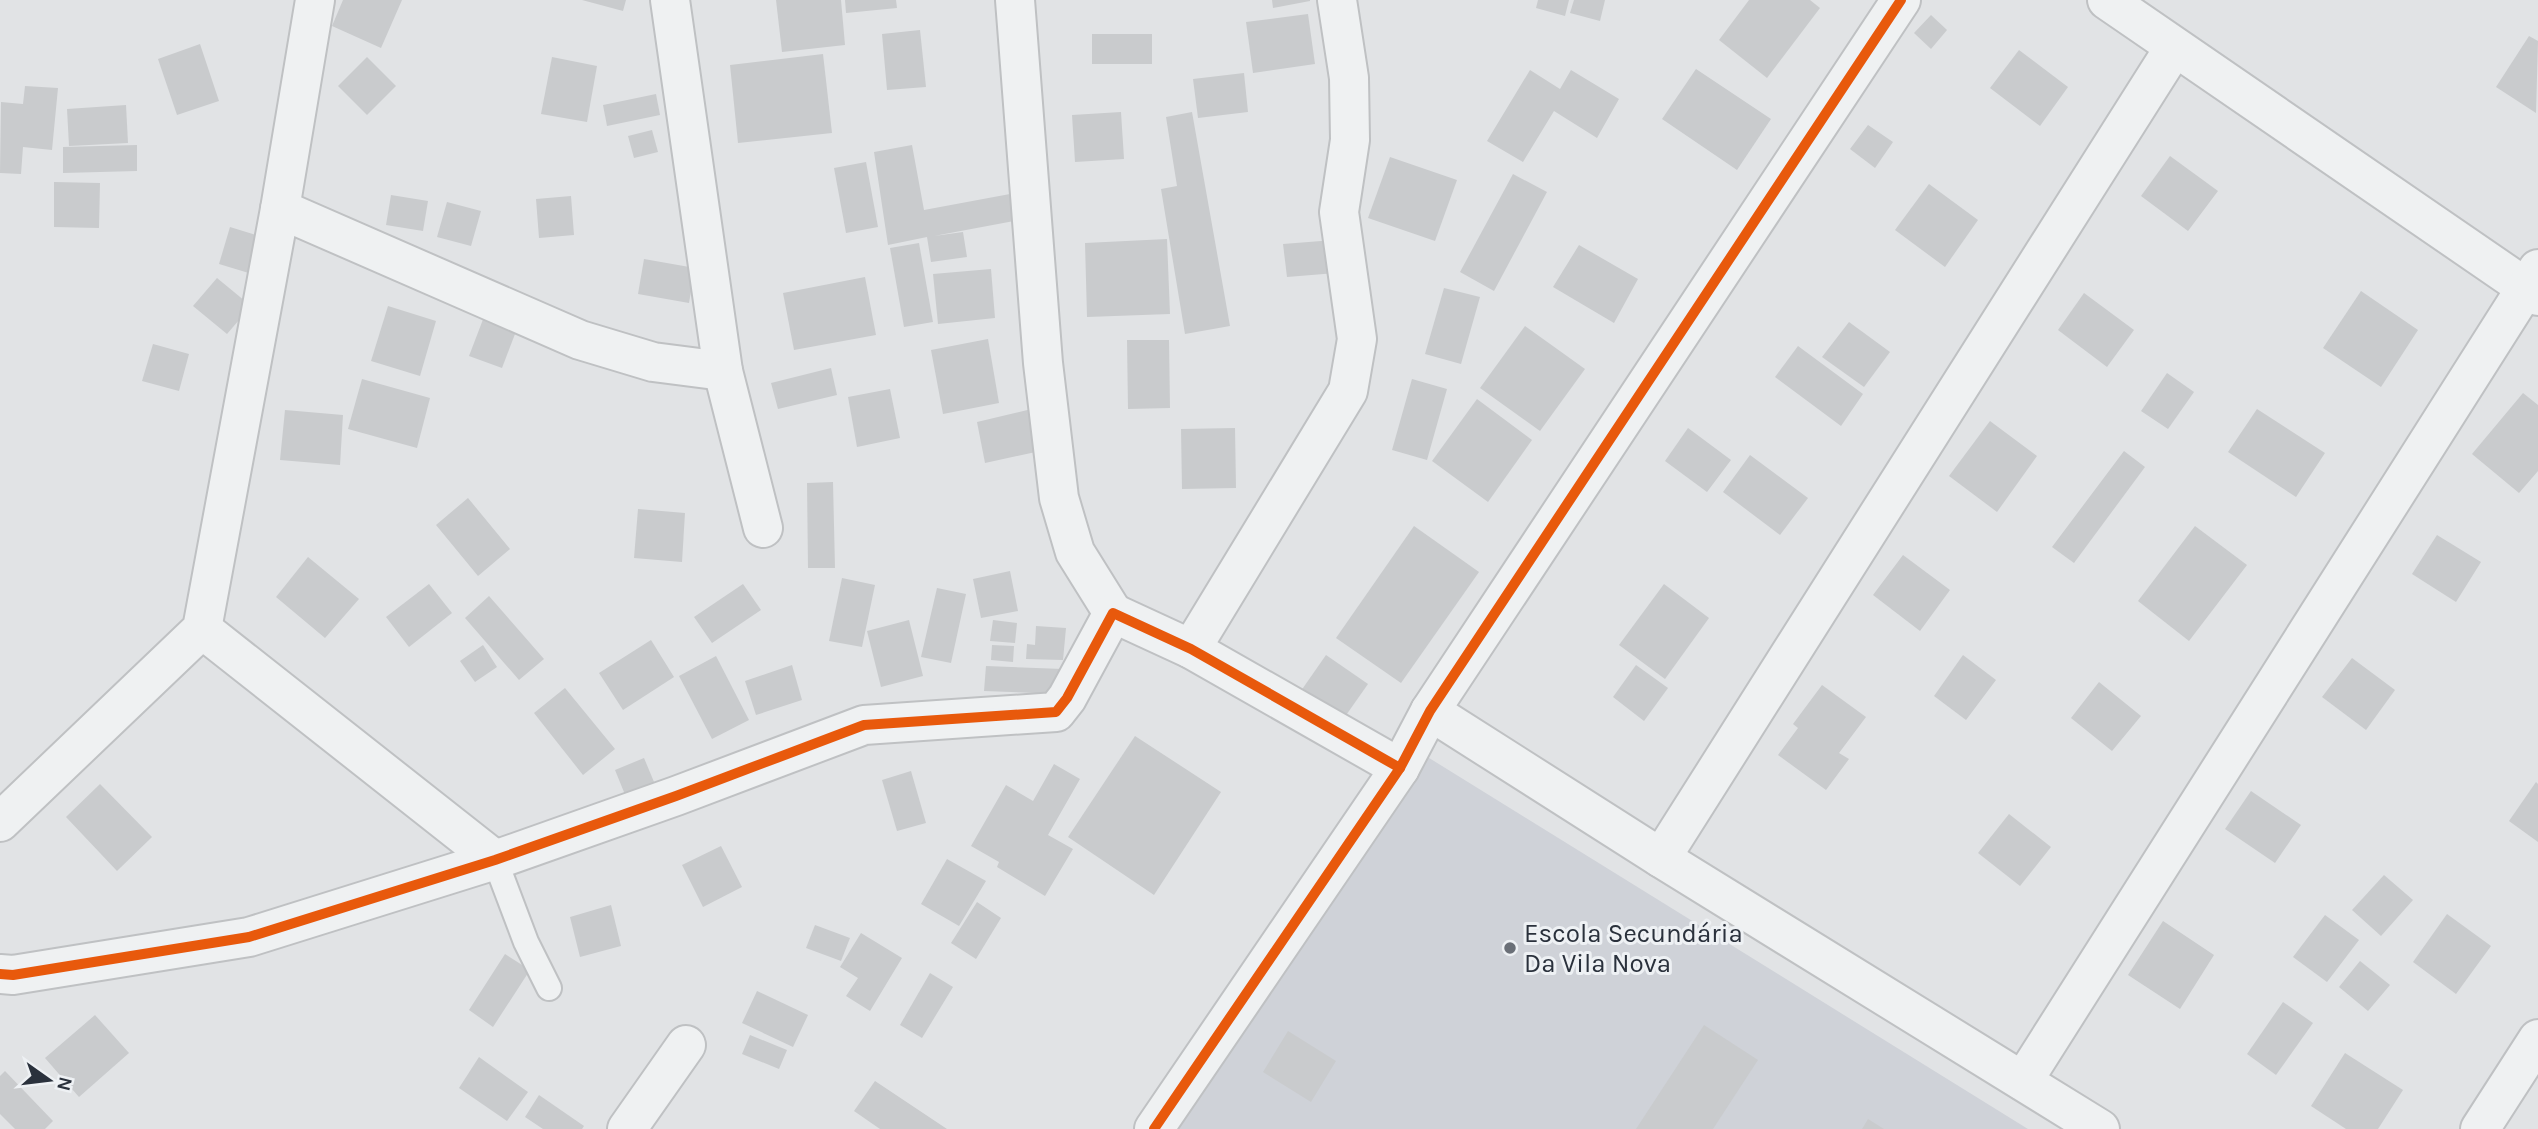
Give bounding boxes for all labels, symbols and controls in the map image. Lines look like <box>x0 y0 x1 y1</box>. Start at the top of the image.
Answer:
place label: Escola Secundária Da Vila Nova <box>1524 918 1743 979</box>
marker: Escola Secundária Da Vila Nova <box>1502 940 1518 956</box>
north arrow <box>14 1045 84 1115</box>
text: N <box>52 1075 77 1093</box>

